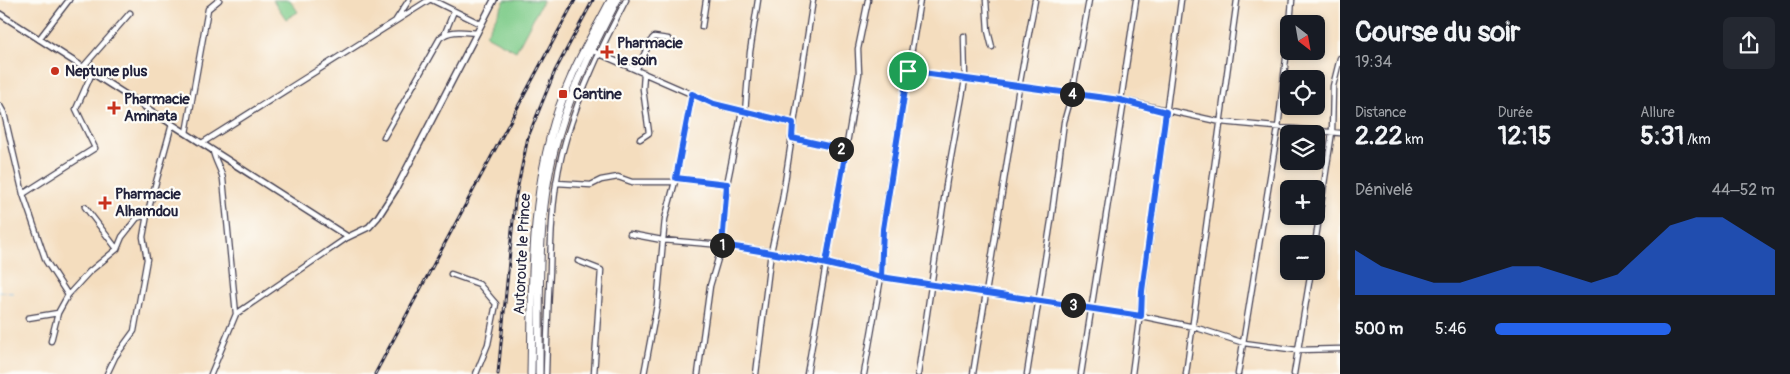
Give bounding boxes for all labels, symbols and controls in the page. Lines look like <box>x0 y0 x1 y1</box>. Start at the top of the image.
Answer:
north arrow <box>1280 15 1325 60</box>
map controls <box>1280 15 1325 280</box>
text: Course du soir <box>1355 15 1520 50</box>
button: share <box>1723 17 1775 69</box>
place label: Pharmacie le soin <box>617 34 683 70</box>
marker: Pharmacie le soin <box>601 46 613 58</box>
pin <box>887 50 929 92</box>
text: 19:34 <box>1355 52 1392 72</box>
icon: arrive <box>894 57 922 85</box>
place label: Neptune plus <box>65 62 148 81</box>
marker: Neptune plus <box>49 65 61 77</box>
button: locate <box>1280 70 1325 115</box>
pin: 4 <box>1060 82 1084 106</box>
place label: Cantine <box>573 85 622 104</box>
text: 4 <box>1068 86 1077 103</box>
marker: Cantine <box>557 88 569 100</box>
place label: Pharmacie Aminata <box>124 90 190 126</box>
marker: Pharmacie Aminata <box>108 102 120 114</box>
text: Distance <box>1355 104 1406 121</box>
text: Durée <box>1498 104 1533 121</box>
text: Allure <box>1640 104 1675 121</box>
text: 2.22 <box>1355 121 1402 152</box>
text: 12:15 <box>1498 121 1551 152</box>
text: 5:31 <box>1640 121 1684 152</box>
button: layers <box>1280 125 1325 170</box>
text: km <box>1402 131 1424 148</box>
text: /km <box>1684 131 1711 148</box>
pin: 2 <box>828 136 854 162</box>
text: 2 <box>838 141 845 158</box>
button: + <box>1280 180 1325 225</box>
text: Dénivelé <box>1355 180 1413 200</box>
text: 44–52 m <box>1712 180 1775 200</box>
place label: Pharmacie Alhamdou <box>115 185 181 221</box>
street label: Autoroute le Prince <box>510 192 535 315</box>
marker: Pharmacie Alhamdou <box>99 197 111 209</box>
pin: 1 <box>710 232 734 258</box>
button: − <box>1280 235 1325 280</box>
text: 1 <box>720 237 725 254</box>
pin: 3 <box>1060 292 1086 318</box>
text: 3 <box>1070 297 1077 314</box>
text: 500 m <box>1355 319 1403 339</box>
text: 5:46 <box>1435 319 1467 339</box>

